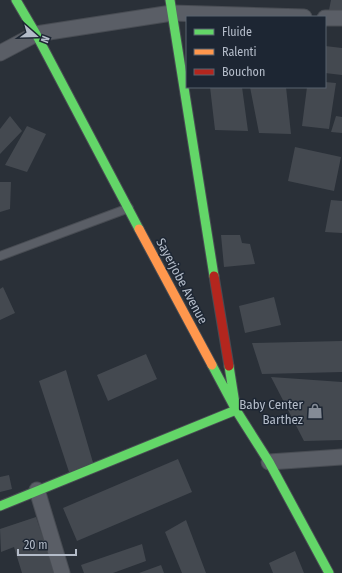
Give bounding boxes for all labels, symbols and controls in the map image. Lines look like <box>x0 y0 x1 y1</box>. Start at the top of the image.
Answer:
north arrow <box>16 16 56 56</box>
legend <box>186 16 326 88</box>
text: Fluide <box>222 25 252 39</box>
text: N <box>38 34 52 45</box>
text: Ralenti <box>222 45 257 59</box>
text: Bouchon <box>222 65 265 79</box>
street label: Sayerjobe Avenue <box>153 236 211 326</box>
place label: Baby Center Barthez <box>239 397 303 427</box>
shop icon: Baby Center Barthez <box>306 402 324 420</box>
scale bar <box>18 531 76 557</box>
text: 20 m <box>24 538 48 552</box>

